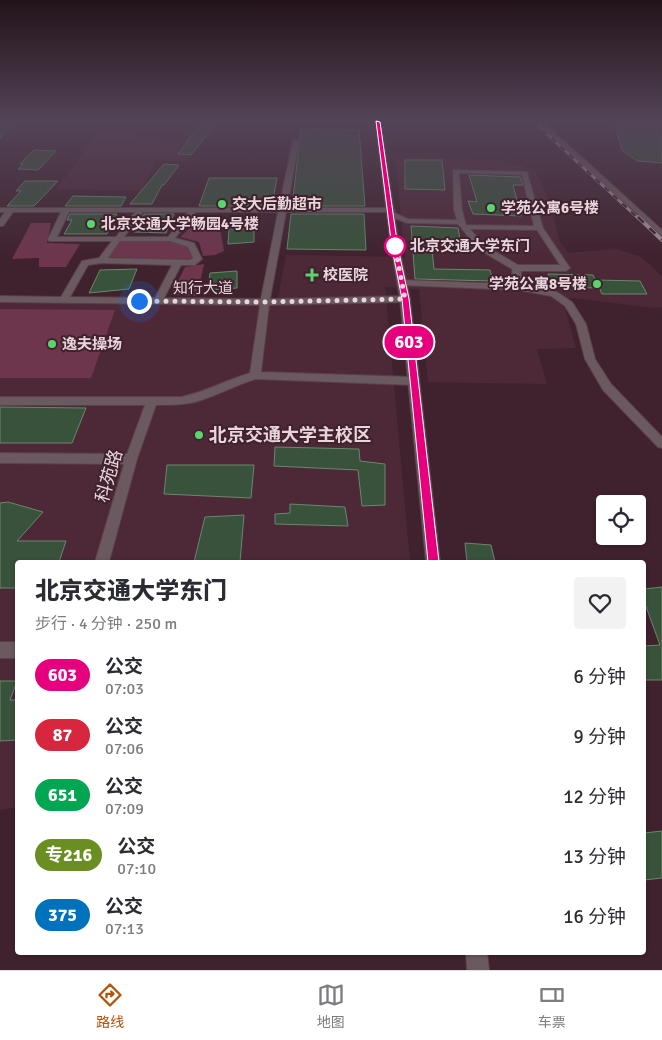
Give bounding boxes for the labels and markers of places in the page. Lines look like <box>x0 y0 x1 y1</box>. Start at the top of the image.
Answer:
place label: 交大后勤超市 <box>232 195 322 213</box>
marker: 交大后勤超市 <box>216 198 228 210</box>
place label: 学苑公寓6号楼 <box>501 199 599 217</box>
marker: 学苑公寓6号楼 <box>485 202 497 214</box>
place label: 北京交通大学畅园4号楼 <box>101 215 259 233</box>
marker: 北京交通大学畅园4号楼 <box>85 218 97 230</box>
marker: 北京交通大学东门 <box>384 235 406 257</box>
place label: 北京交通大学东门 <box>410 237 530 255</box>
place label: 校医院 <box>323 266 368 284</box>
marker: 校医院 <box>305 268 319 282</box>
place label: 学苑公寓8号楼 <box>489 275 587 293</box>
marker: 学苑公寓8号楼 <box>591 278 603 290</box>
place label: 逸夫操场 <box>62 335 122 353</box>
marker: 逸夫操场 <box>46 338 58 350</box>
place label: 北京交通大学主校区 <box>209 424 371 446</box>
marker: 北京交通大学主校区 <box>193 429 205 441</box>

